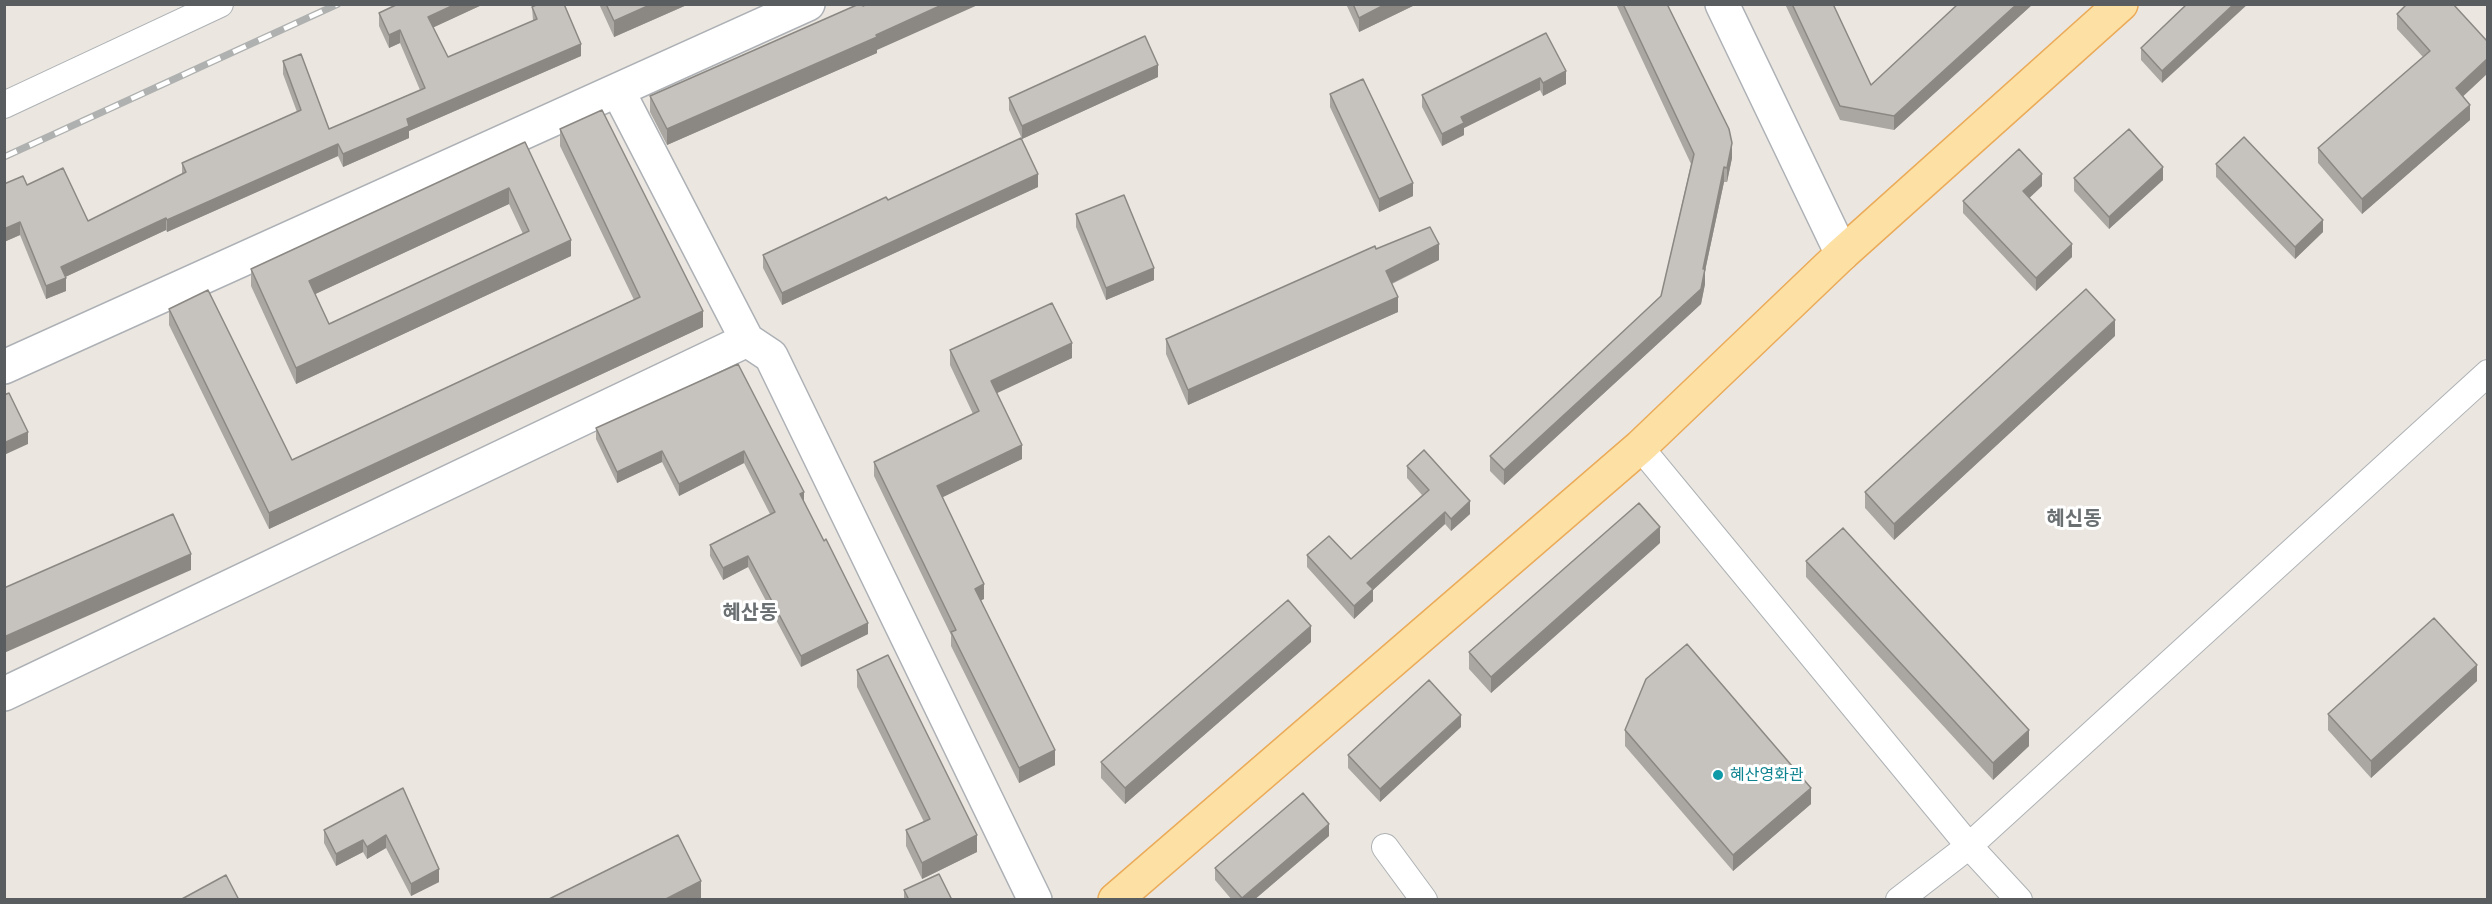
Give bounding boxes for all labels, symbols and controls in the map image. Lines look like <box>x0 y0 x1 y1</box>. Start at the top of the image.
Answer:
district label: 혜신동 <box>2046 507 2102 531</box>
district label: 혜산동 <box>722 601 778 625</box>
place label: 혜산영화관 <box>1730 765 1804 785</box>
marker: 혜산영화관 <box>1711 768 1725 782</box>

